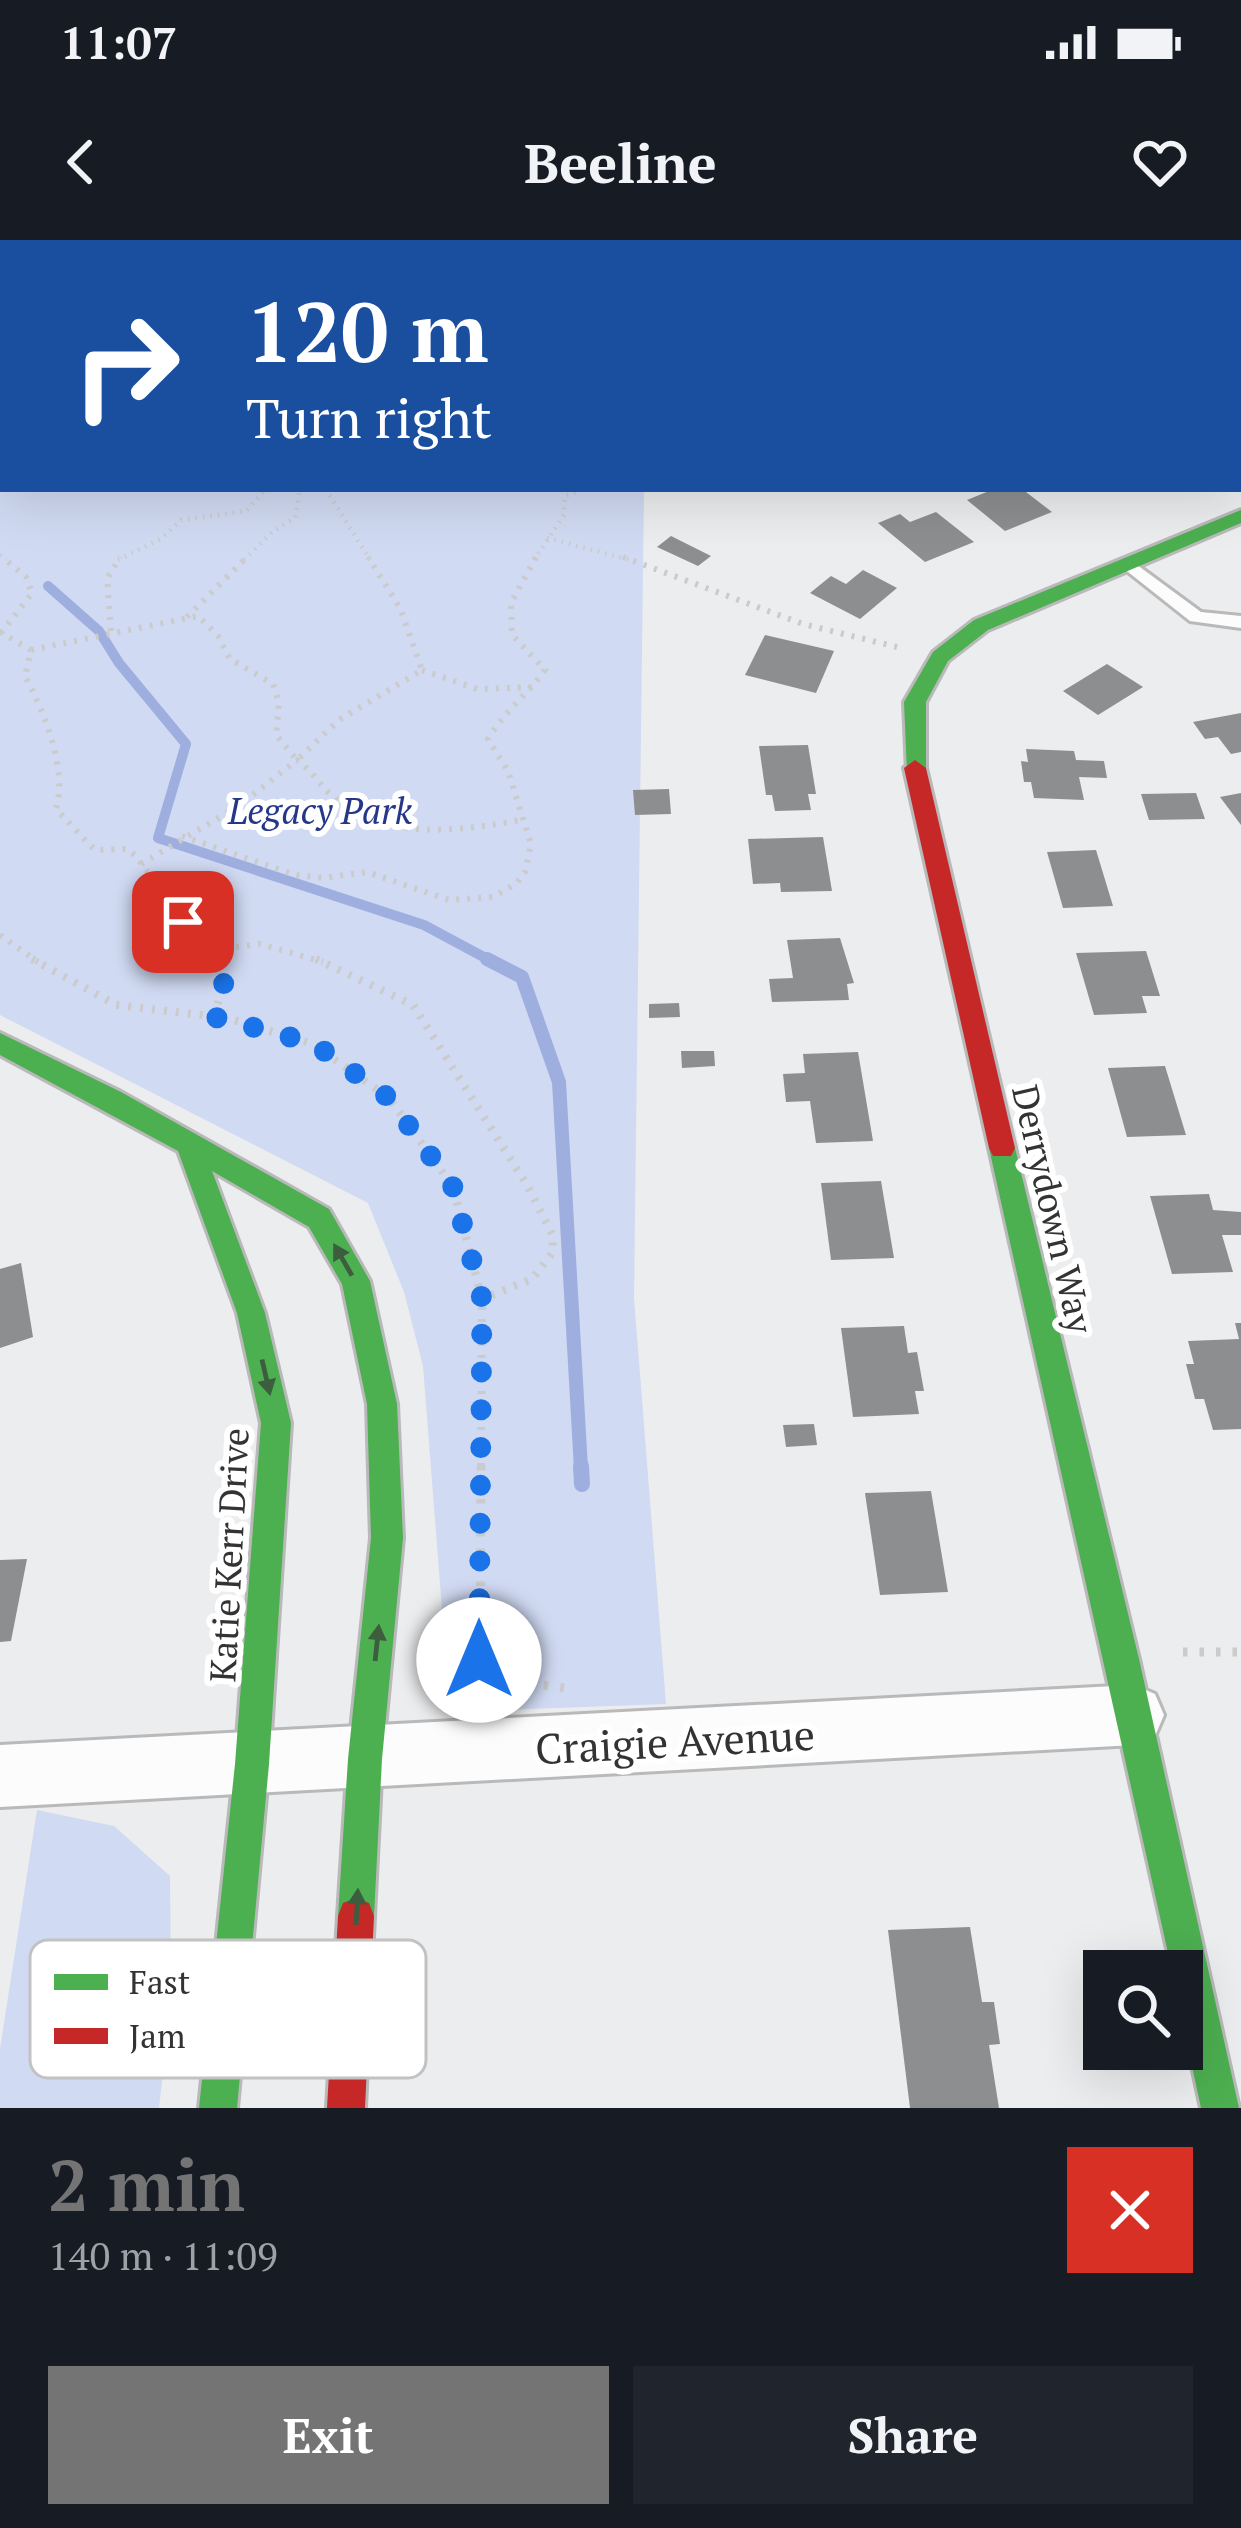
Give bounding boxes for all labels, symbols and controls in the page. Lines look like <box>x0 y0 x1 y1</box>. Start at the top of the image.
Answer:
text: 11:07 <box>60 12 177 72</box>
text: Beeline <box>524 127 717 198</box>
icon: back <box>48 129 114 195</box>
icon: heart <box>1127 129 1193 195</box>
text: 120 m <box>246 275 489 386</box>
icon: right <box>48 288 204 444</box>
text: Turn right <box>246 382 492 453</box>
park label: Legacy Park <box>227 787 413 834</box>
pin <box>132 871 234 973</box>
icon: arrive <box>150 889 216 955</box>
street label: Derrydown Way <box>1002 1080 1105 1338</box>
one-way arrow <box>334 1243 355 1277</box>
one-way arrow <box>257 1359 276 1397</box>
street label: Katie Kerr Drive <box>198 1427 259 1683</box>
position arrow <box>416 1597 542 1723</box>
one-way arrow <box>368 1624 387 1661</box>
street label: Craigie Avenue <box>534 1706 816 1776</box>
one-way arrow <box>348 1887 367 1925</box>
legend <box>30 1940 426 2078</box>
map controls <box>1083 1950 1203 2070</box>
button: search <box>1083 1950 1203 2070</box>
text: Fast <box>129 1960 190 2003</box>
text: Jam <box>129 2014 185 2057</box>
text: 2 min <box>48 2136 245 2232</box>
button: close <box>1067 2147 1193 2273</box>
text: 140 m · 11:09 <box>48 2229 278 2281</box>
button: Exit <box>48 2366 609 2504</box>
button: Share <box>633 2366 1193 2504</box>

